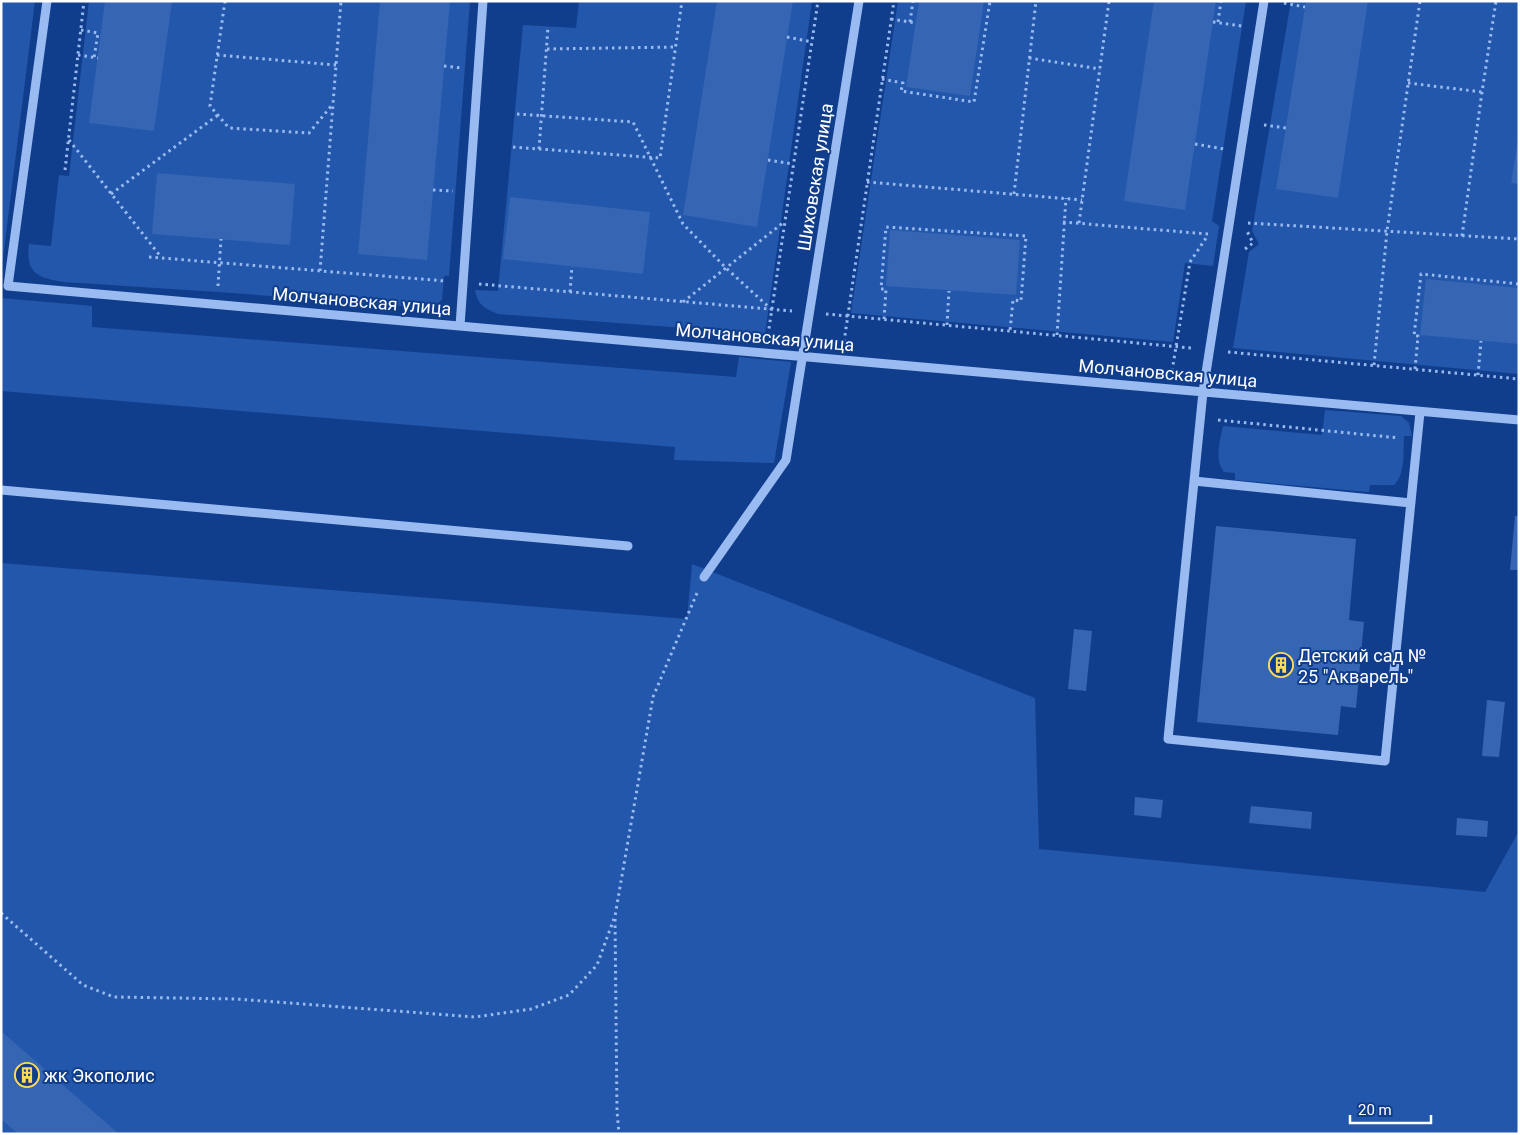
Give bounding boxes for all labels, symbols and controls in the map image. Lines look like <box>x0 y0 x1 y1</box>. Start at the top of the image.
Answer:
street label: Шиховская улица <box>793 102 837 252</box>
street label: Молчановская улица <box>272 283 452 319</box>
street label: Молчановская улица <box>675 319 855 355</box>
street label: Молчановская улица <box>1078 355 1258 391</box>
place label: Детский сад № 25 "Акварель" <box>1298 645 1426 687</box>
building icon: Детский сад № 25 "Акварель" <box>1268 652 1294 678</box>
building icon: жк Экополис <box>14 1062 40 1088</box>
place label: жк Экополис <box>44 1065 155 1086</box>
scale bar <box>1350 1092 1431 1124</box>
text: 20 m <box>1358 1101 1392 1119</box>

